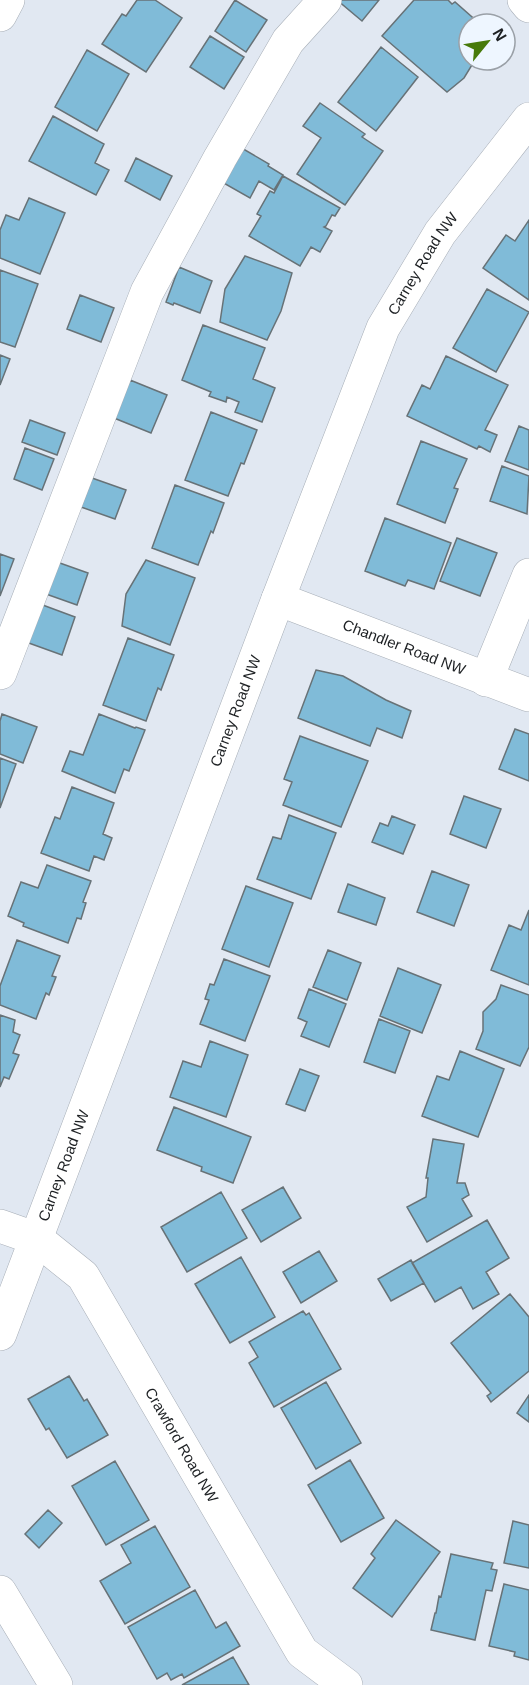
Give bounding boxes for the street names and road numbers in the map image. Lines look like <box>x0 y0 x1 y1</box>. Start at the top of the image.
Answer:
street label: Carney Road NW <box>384 208 461 318</box>
street label: Chandler Road NW <box>340 616 469 678</box>
street label: Carney Road NW <box>206 652 264 769</box>
street label: Carney Road NW <box>34 1107 92 1223</box>
street label: Crawford Road NW <box>142 1384 222 1506</box>

